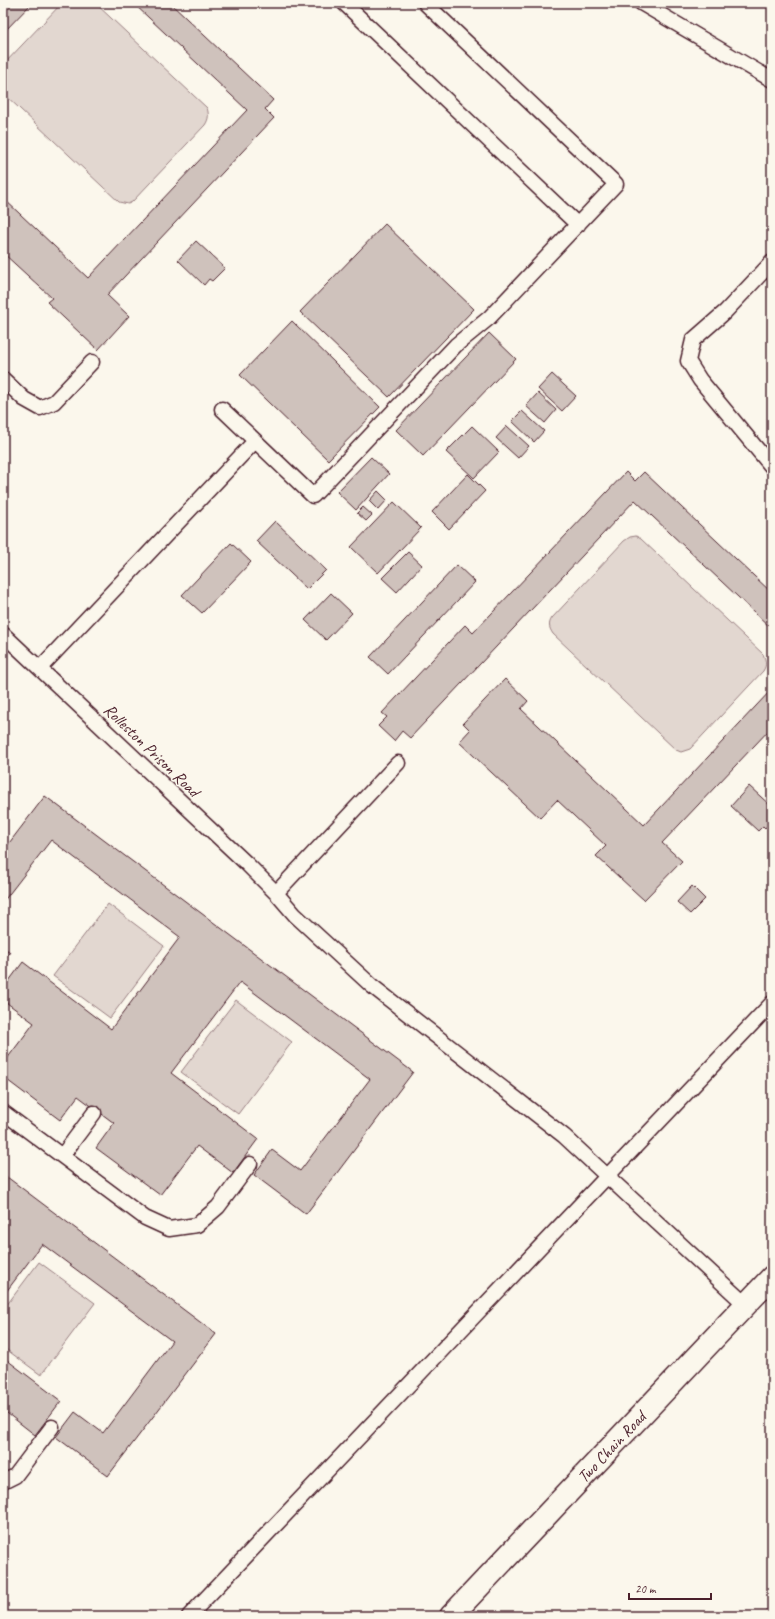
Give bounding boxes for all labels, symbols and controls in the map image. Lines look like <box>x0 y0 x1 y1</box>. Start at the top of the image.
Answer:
street label: Rolleston Prison Road <box>99 699 206 803</box>
street label: Two Chain Road <box>573 1405 652 1487</box>
scale bar <box>629 1575 711 1601</box>
text: 20 m <box>635 1581 657 1597</box>

